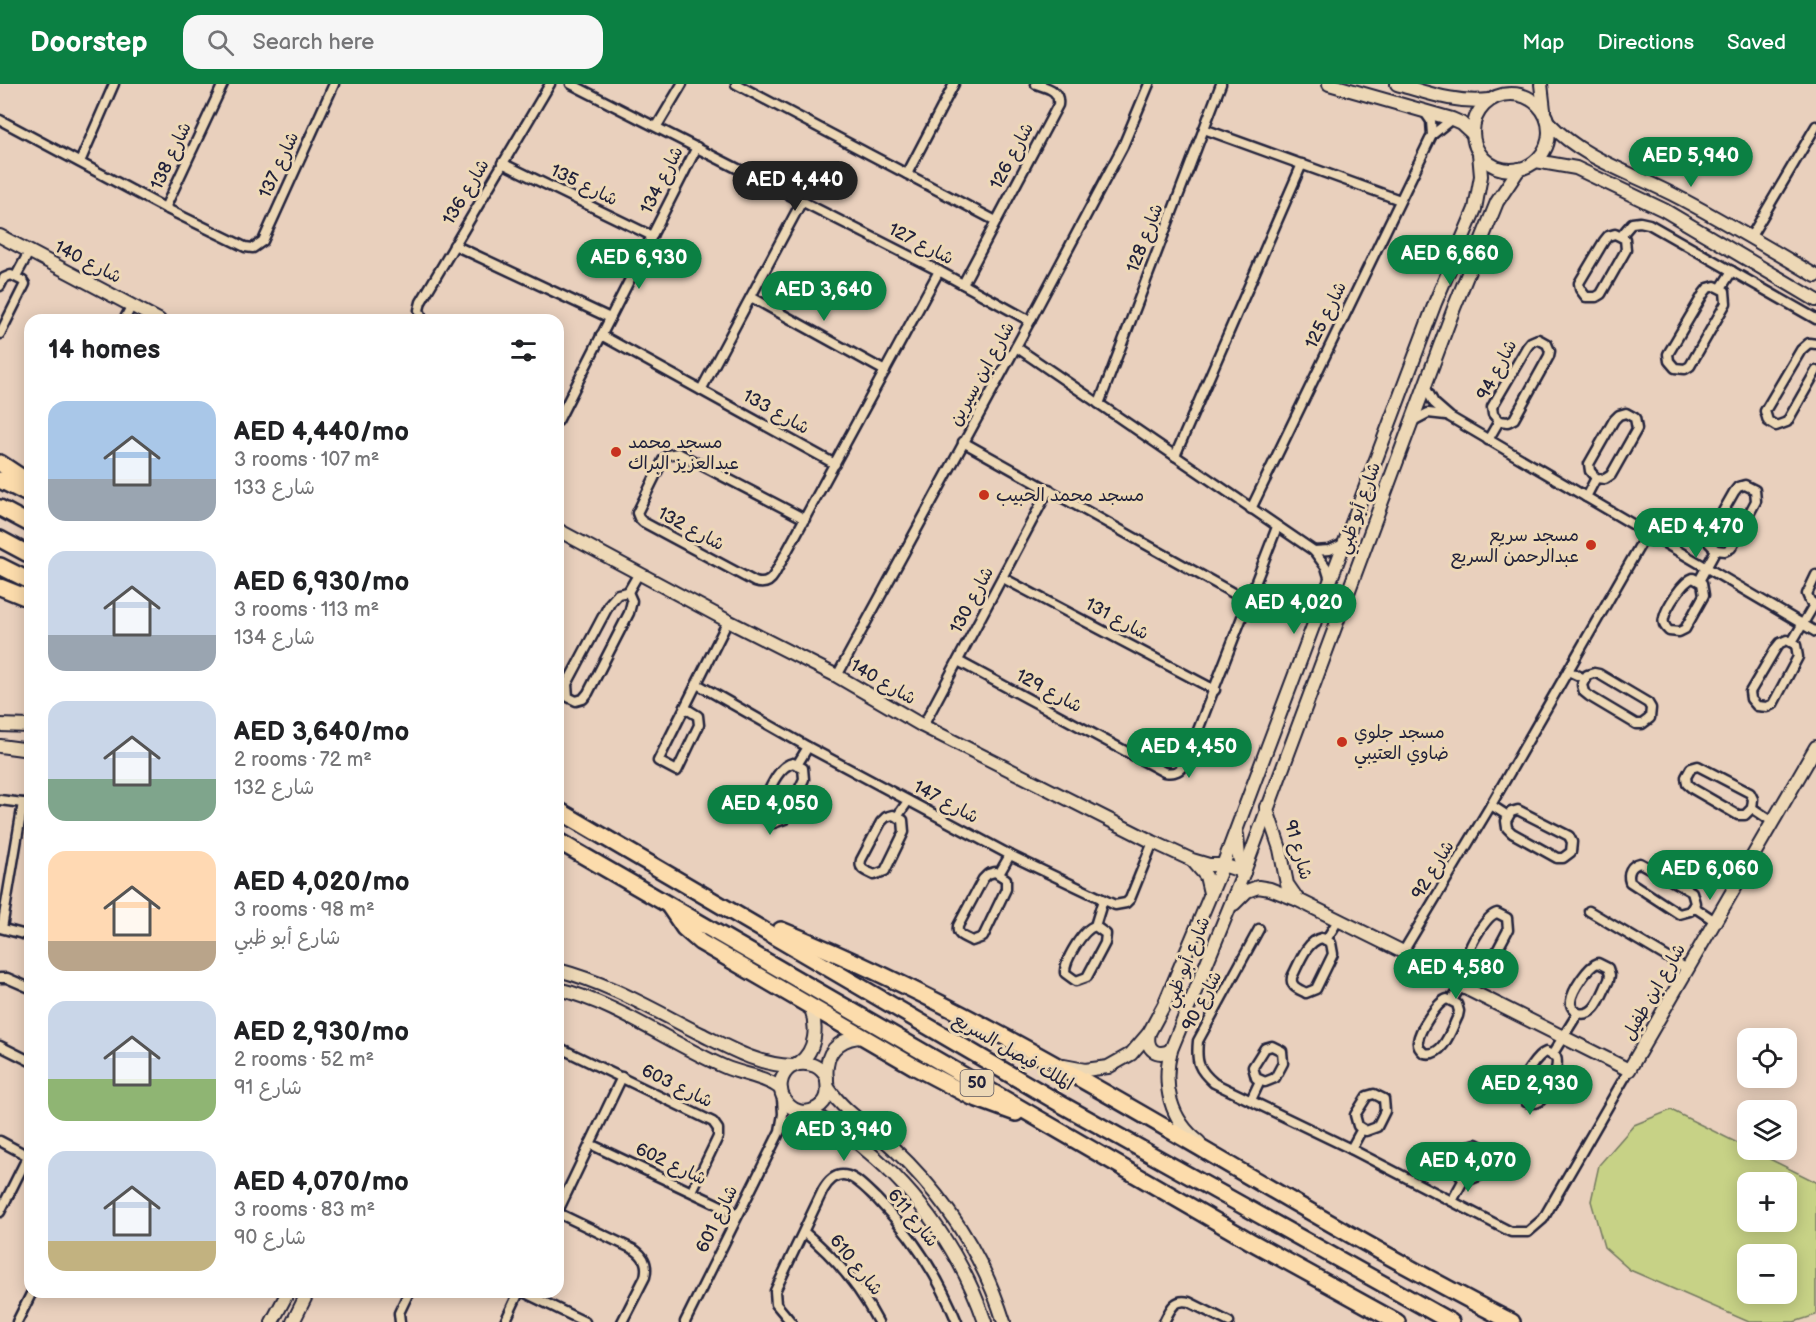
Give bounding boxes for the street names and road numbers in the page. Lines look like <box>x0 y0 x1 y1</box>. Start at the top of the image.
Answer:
street label: شارع 138 <box>146 119 197 194</box>
street label: شارع 126 <box>986 119 1039 193</box>
street label: شارع 137 <box>255 129 304 202</box>
street label: شارع 134 <box>636 143 689 218</box>
street label: شارع 136 <box>438 155 495 229</box>
street label: شارع 135 <box>547 160 621 211</box>
street label: شارع 128 <box>1122 201 1169 276</box>
street label: شارع 127 <box>884 219 957 270</box>
street label: شارع 140 <box>51 236 125 289</box>
street label: شارع 125 <box>1301 278 1352 352</box>
street label: شارع ابن سيرين <box>945 318 1020 430</box>
street label: شارع 94 <box>1472 336 1522 404</box>
street label: شارع 133 <box>739 385 813 440</box>
street label: شارع أبو ظبي <box>1333 459 1390 558</box>
street label: شارع 132 <box>654 503 728 556</box>
street label: شارع 130 <box>946 563 999 637</box>
street label: شارع 131 <box>1081 594 1152 645</box>
street label: شارع 140 <box>846 655 920 710</box>
street label: شارع 129 <box>1012 665 1086 718</box>
street label: شارع 147 <box>909 776 982 829</box>
street label: شارع 91 <box>1279 818 1317 883</box>
street label: شارع 92 <box>1407 837 1460 904</box>
street label: شارع أبو ظبي <box>1159 914 1219 1012</box>
street label: شارع ابن طفيل <box>1618 940 1691 1045</box>
street label: شارع 90 <box>1178 967 1227 1035</box>
street label: الملك فيصل السريع <box>948 1009 1077 1097</box>
street label: شارع 603 <box>638 1060 716 1113</box>
road number: 50 <box>960 1070 994 1096</box>
street label: شارع 602 <box>632 1138 710 1190</box>
street label: شارع 601 <box>692 1182 743 1257</box>
street label: شارع 611 <box>882 1185 943 1252</box>
street label: شارع 610 <box>824 1230 887 1300</box>

